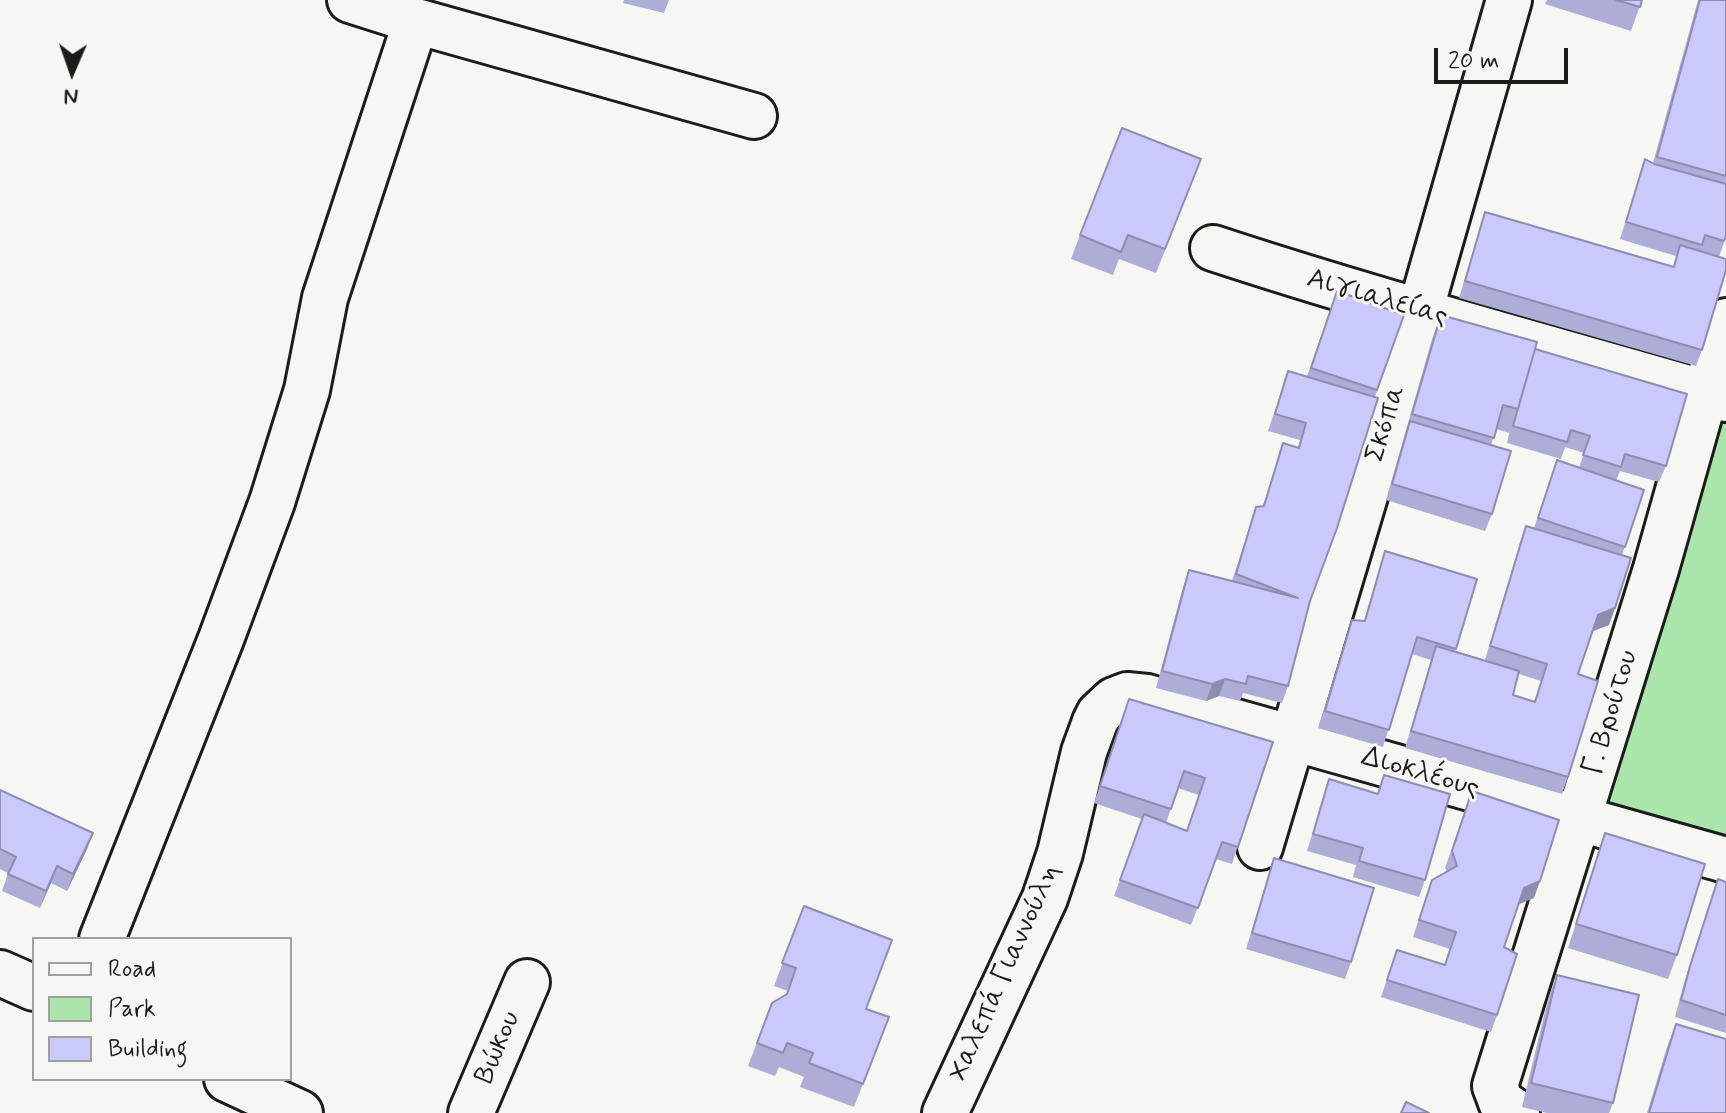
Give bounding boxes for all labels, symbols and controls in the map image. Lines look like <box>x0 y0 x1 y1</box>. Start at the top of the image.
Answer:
north arrow <box>32 32 112 112</box>
scale bar <box>1438 32 1572 82</box>
text: 20 m <box>1448 46 1499 77</box>
text: N <box>63 82 79 110</box>
street label: Αιγιαλείας <box>1303 263 1451 335</box>
street label: Σκόπα <box>1359 382 1415 466</box>
street label: Γ. Βρούτου <box>1577 647 1647 779</box>
street label: Διοκλέους <box>1357 741 1483 807</box>
street label: Χαλεπά Γιαννούλη <box>943 859 1069 1087</box>
legend <box>32 937 292 1081</box>
text: Road <box>108 954 156 985</box>
text: Park <box>108 994 156 1025</box>
street label: Βώκου <box>469 1007 529 1089</box>
text: Building <box>108 1034 188 1065</box>

